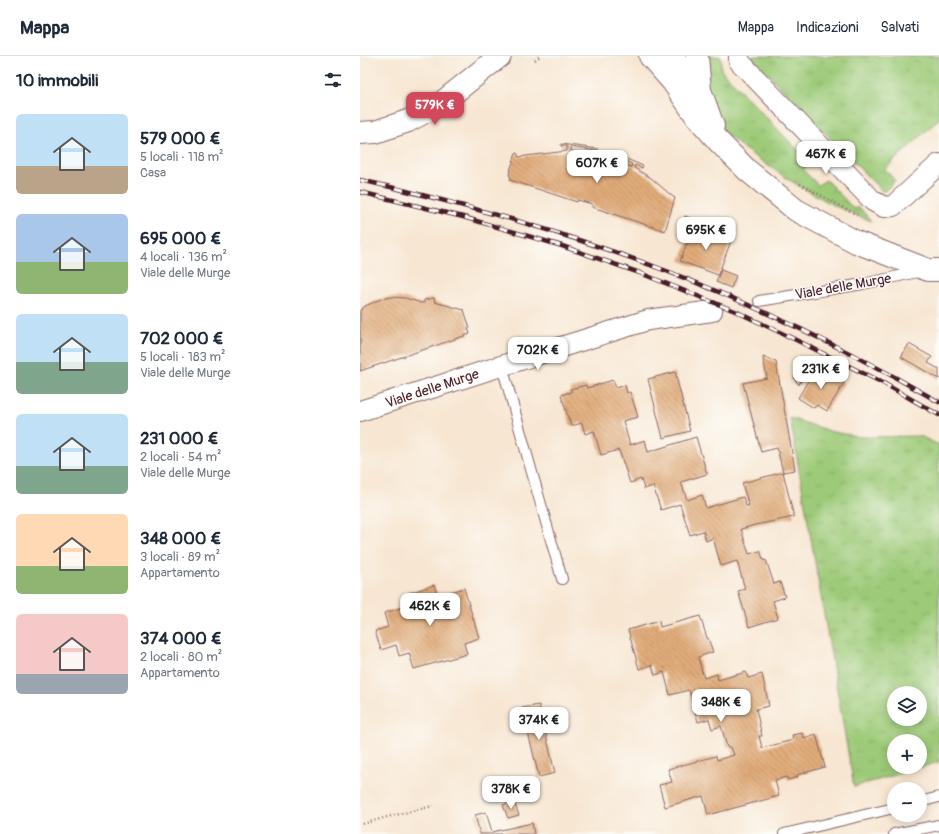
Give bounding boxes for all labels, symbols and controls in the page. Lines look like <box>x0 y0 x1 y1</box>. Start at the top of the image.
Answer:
text: Mappa <box>20 16 69 40</box>
text: Mappa <box>738 19 774 36</box>
text: Indicazioni <box>796 19 858 36</box>
text: Salvati <box>880 19 919 36</box>
icon: filters <box>322 69 344 91</box>
text: 10 immobili <box>16 70 98 91</box>
pin: 579K € <box>402 92 468 126</box>
text: 579K € <box>415 97 455 113</box>
text: 579 000 € <box>140 128 220 149</box>
icon: home <box>48 130 96 178</box>
pin: 467K € <box>793 141 859 175</box>
text: 467K € <box>805 146 847 162</box>
text: 5 locali · 118 m² <box>140 149 223 165</box>
pin: 607K € <box>564 150 630 184</box>
text: 607K € <box>576 155 618 171</box>
text: Casa <box>140 165 166 181</box>
pin: 695K € <box>673 217 739 251</box>
text: 695K € <box>686 222 726 238</box>
text: 695 000 € <box>140 228 221 249</box>
icon: home <box>48 230 96 278</box>
text: 4 locali · 136 m² <box>140 249 227 265</box>
text: Viale delle Murge <box>140 265 230 281</box>
street label: Viale delle Murge <box>794 270 893 303</box>
text: 702 000 € <box>140 328 224 349</box>
icon: home <box>48 330 96 378</box>
pin: 702K € <box>505 337 571 371</box>
text: 702K € <box>517 342 559 358</box>
text: 5 locali · 183 m² <box>140 349 226 365</box>
pin: 231K € <box>788 356 854 390</box>
text: 231K € <box>802 361 840 377</box>
text: Viale delle Murge <box>140 365 230 381</box>
street label: Viale delle Murge <box>383 365 481 412</box>
text: 231 000 € <box>140 428 219 449</box>
icon: home <box>48 430 96 478</box>
text: 2 locali · 54 m² <box>140 449 221 465</box>
text: Viale delle Murge <box>140 465 230 481</box>
text: 348 000 € <box>140 528 221 549</box>
icon: home <box>48 530 96 578</box>
text: 3 locali · 89 m² <box>140 549 220 565</box>
text: Appartamento <box>140 565 220 581</box>
pin: 462K € <box>397 593 463 627</box>
text: 462K € <box>409 598 451 614</box>
text: 374 000 € <box>140 628 222 649</box>
icon: home <box>48 630 96 678</box>
text: 2 locali · 80 m² <box>140 649 222 665</box>
text: Appartamento <box>140 665 220 681</box>
map controls <box>887 686 927 822</box>
button: layers <box>887 686 927 726</box>
pin: 348K € <box>688 689 754 723</box>
text: 348K € <box>701 694 741 710</box>
pin: 374K € <box>506 707 572 741</box>
text: 374K € <box>519 712 559 728</box>
button: + <box>887 734 927 774</box>
pin: 378K € <box>478 776 544 810</box>
text: 378K € <box>491 781 531 797</box>
button: − <box>887 782 927 822</box>

